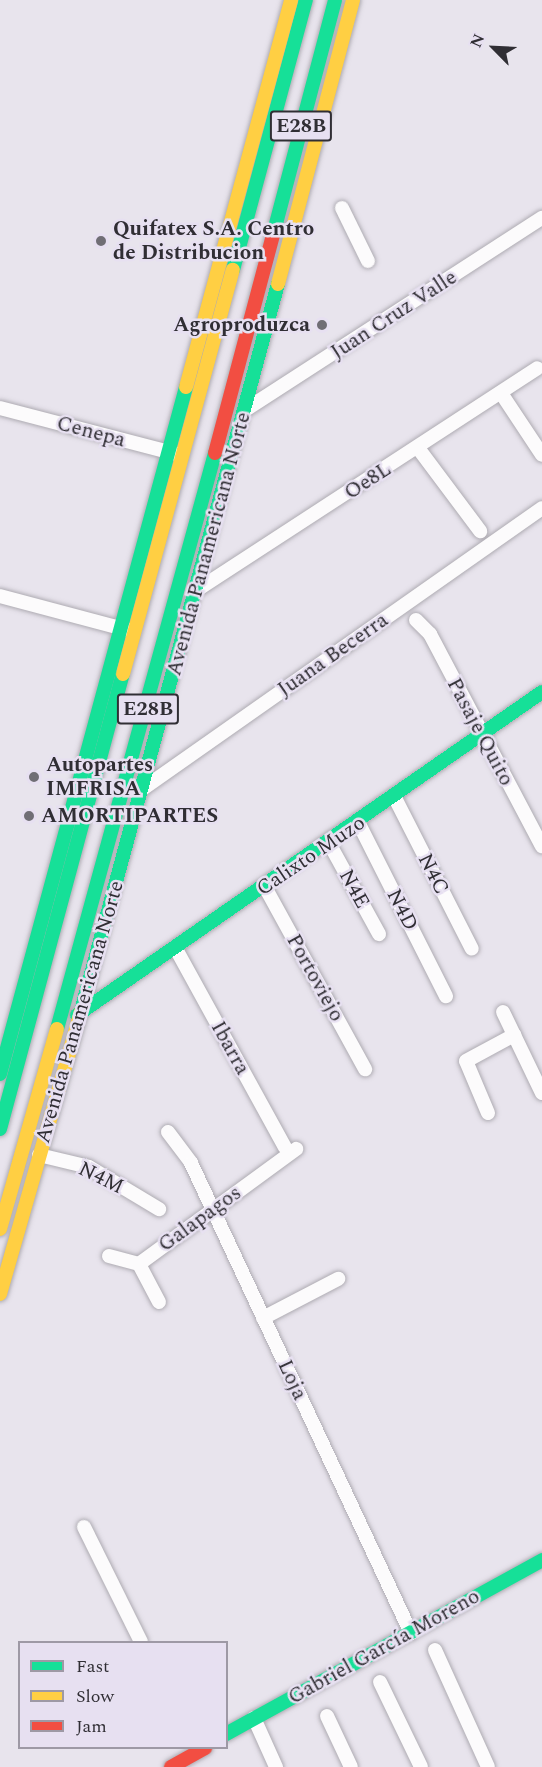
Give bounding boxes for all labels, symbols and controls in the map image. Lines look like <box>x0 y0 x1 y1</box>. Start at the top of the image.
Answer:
north arrow <box>464 18 524 78</box>
text: N <box>464 30 491 52</box>
road number: E28B <box>270 109 332 143</box>
place label: Quifatex S.A. Centro de Distribucion <box>113 216 314 266</box>
marker: Quifatex S.A. Centro de Distribucion <box>94 234 108 248</box>
street label: Juan Cruz Valle <box>326 265 462 365</box>
place label: Agroproduzca <box>173 312 310 338</box>
marker: Agroproduzca <box>315 318 329 332</box>
street label: Avenida Panamericana Norte <box>162 409 256 679</box>
street label: Cenepa <box>54 411 128 453</box>
street label: Oe8L <box>340 457 396 505</box>
street label: Juana Becerra <box>273 608 393 702</box>
street label: Pasaje Quito <box>441 674 519 790</box>
road number: E28B <box>116 692 180 726</box>
place label: Autopartes IMFRISA <box>46 752 153 802</box>
marker: Autopartes IMFRISA <box>27 770 41 784</box>
place label: AMORTIPARTES <box>41 803 218 829</box>
marker: AMORTIPARTES <box>22 809 36 823</box>
street label: Calixto Muzo <box>252 810 370 902</box>
street label: N4C <box>412 849 454 899</box>
street label: N4E <box>333 865 375 913</box>
street label: Avenida Panamericana Norte <box>30 878 130 1146</box>
street label: N4D <box>381 885 423 935</box>
street label: Portoviejo <box>281 930 349 1026</box>
street label: Ibarra <box>205 1017 255 1079</box>
street label: N4M <box>74 1156 128 1200</box>
street label: Galapagos <box>154 1180 246 1258</box>
street label: Loja <box>272 1356 312 1404</box>
street label: Gabriel García Moreno <box>284 1584 484 1710</box>
legend <box>18 1641 228 1749</box>
text: Fast <box>76 1653 109 1680</box>
text: Slow <box>76 1683 114 1710</box>
text: Jam <box>76 1713 107 1740</box>

